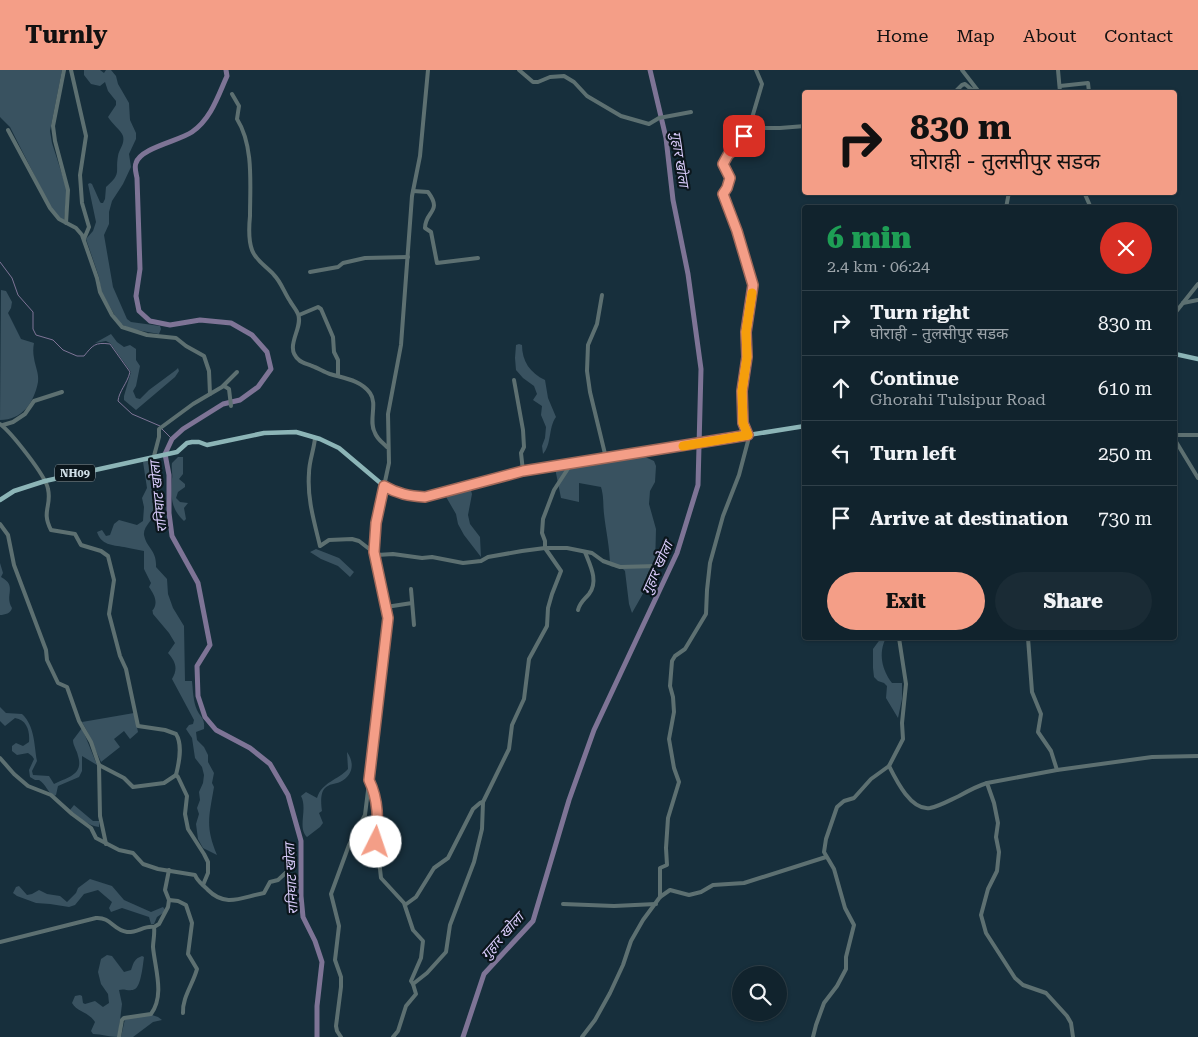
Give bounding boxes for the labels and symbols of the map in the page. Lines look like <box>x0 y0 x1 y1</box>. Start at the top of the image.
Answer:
pin <box>723 115 765 157</box>
water label: गुहार खोला <box>667 130 693 192</box>
water label: रानिघाट खोला <box>146 457 170 533</box>
road number: NH09 <box>55 464 95 482</box>
water label: गुहार खोला <box>638 536 678 597</box>
position arrow <box>349 815 401 867</box>
water label: रानिघाट खोला <box>281 840 301 915</box>
water label: गुहार खोला <box>477 907 530 963</box>

